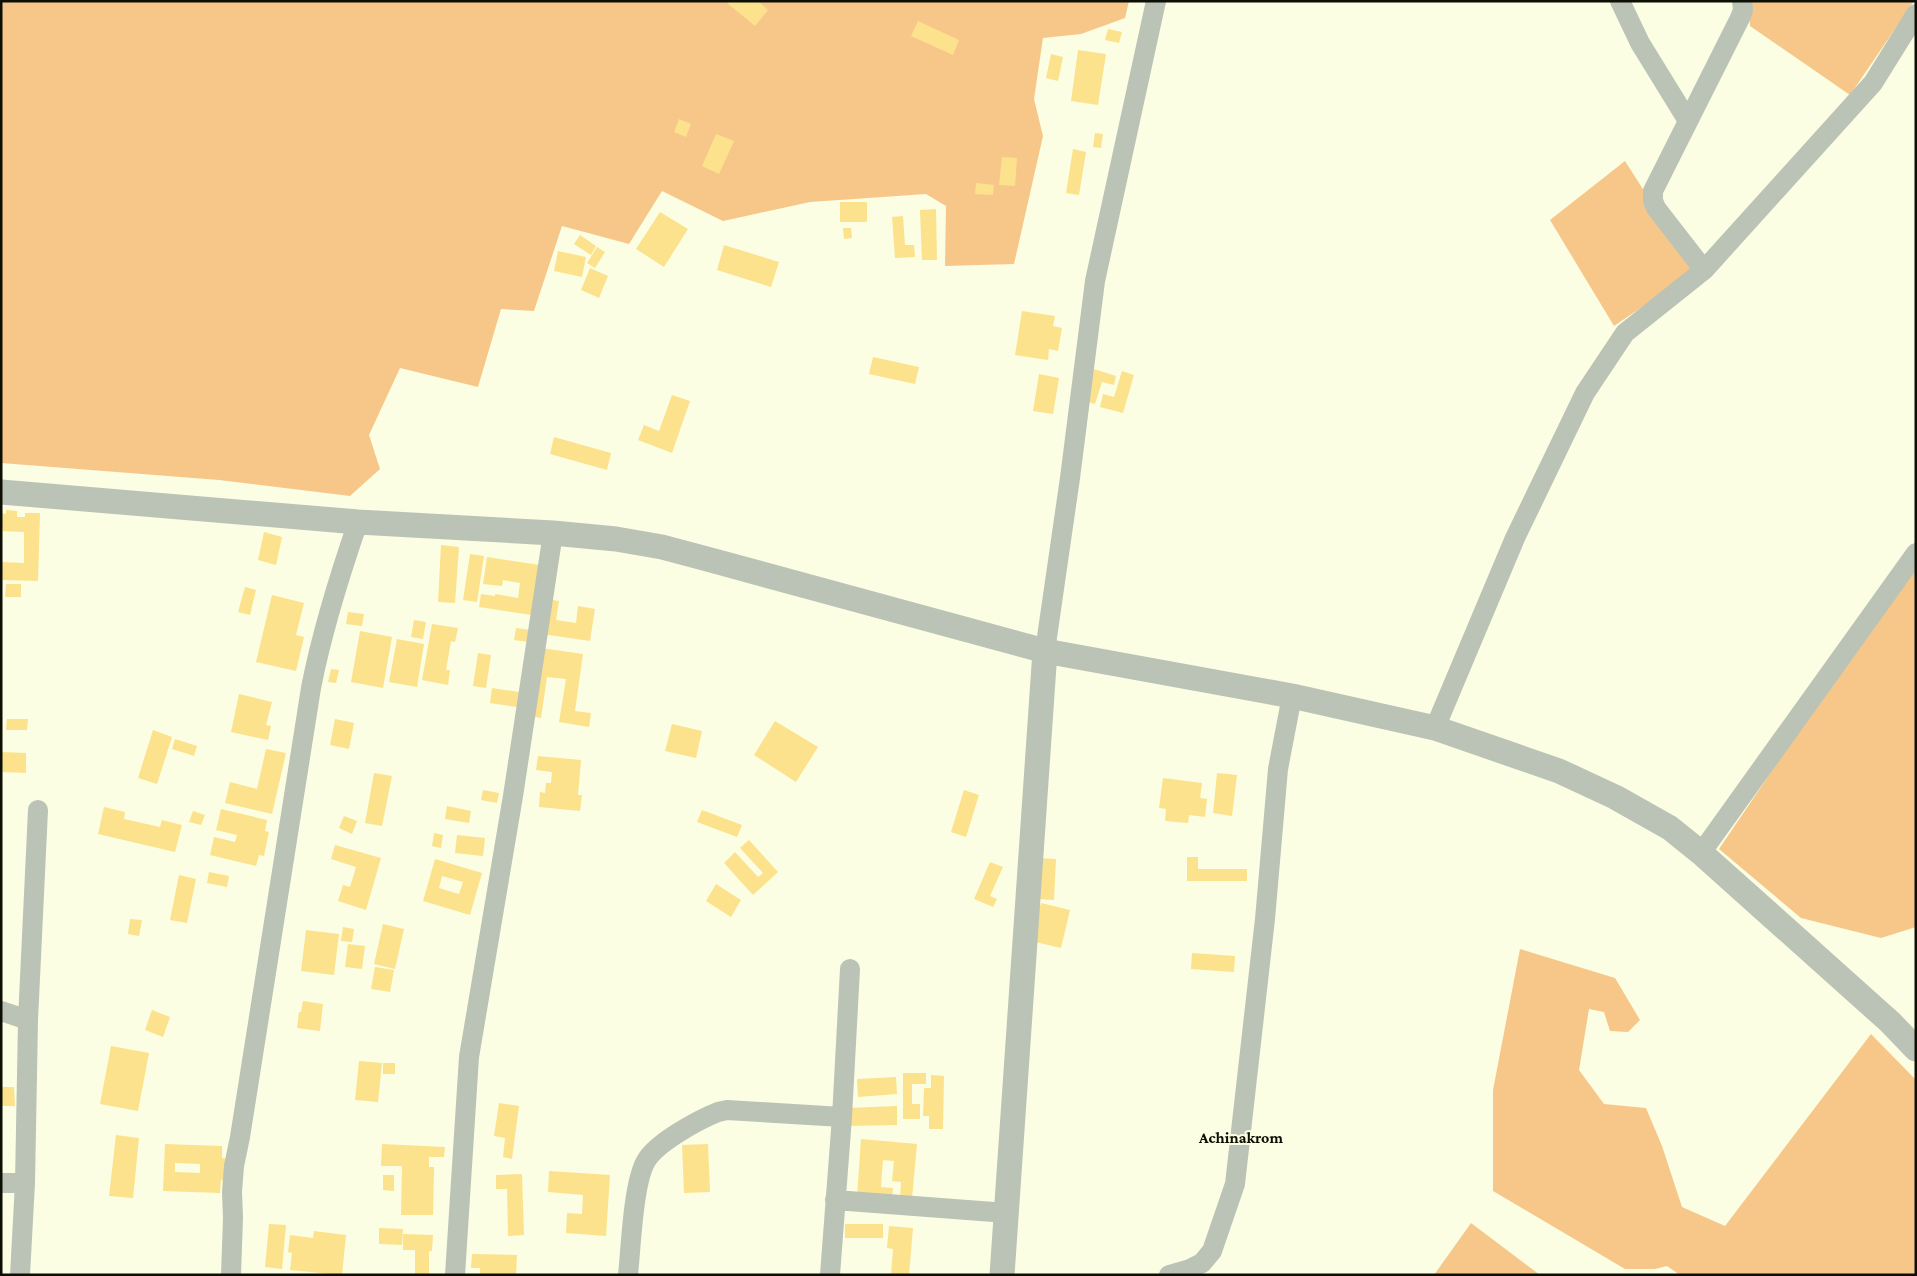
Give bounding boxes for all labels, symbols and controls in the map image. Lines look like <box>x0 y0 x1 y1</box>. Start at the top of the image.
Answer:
district label: Achinakrom <box>1198 1129 1283 1146</box>

